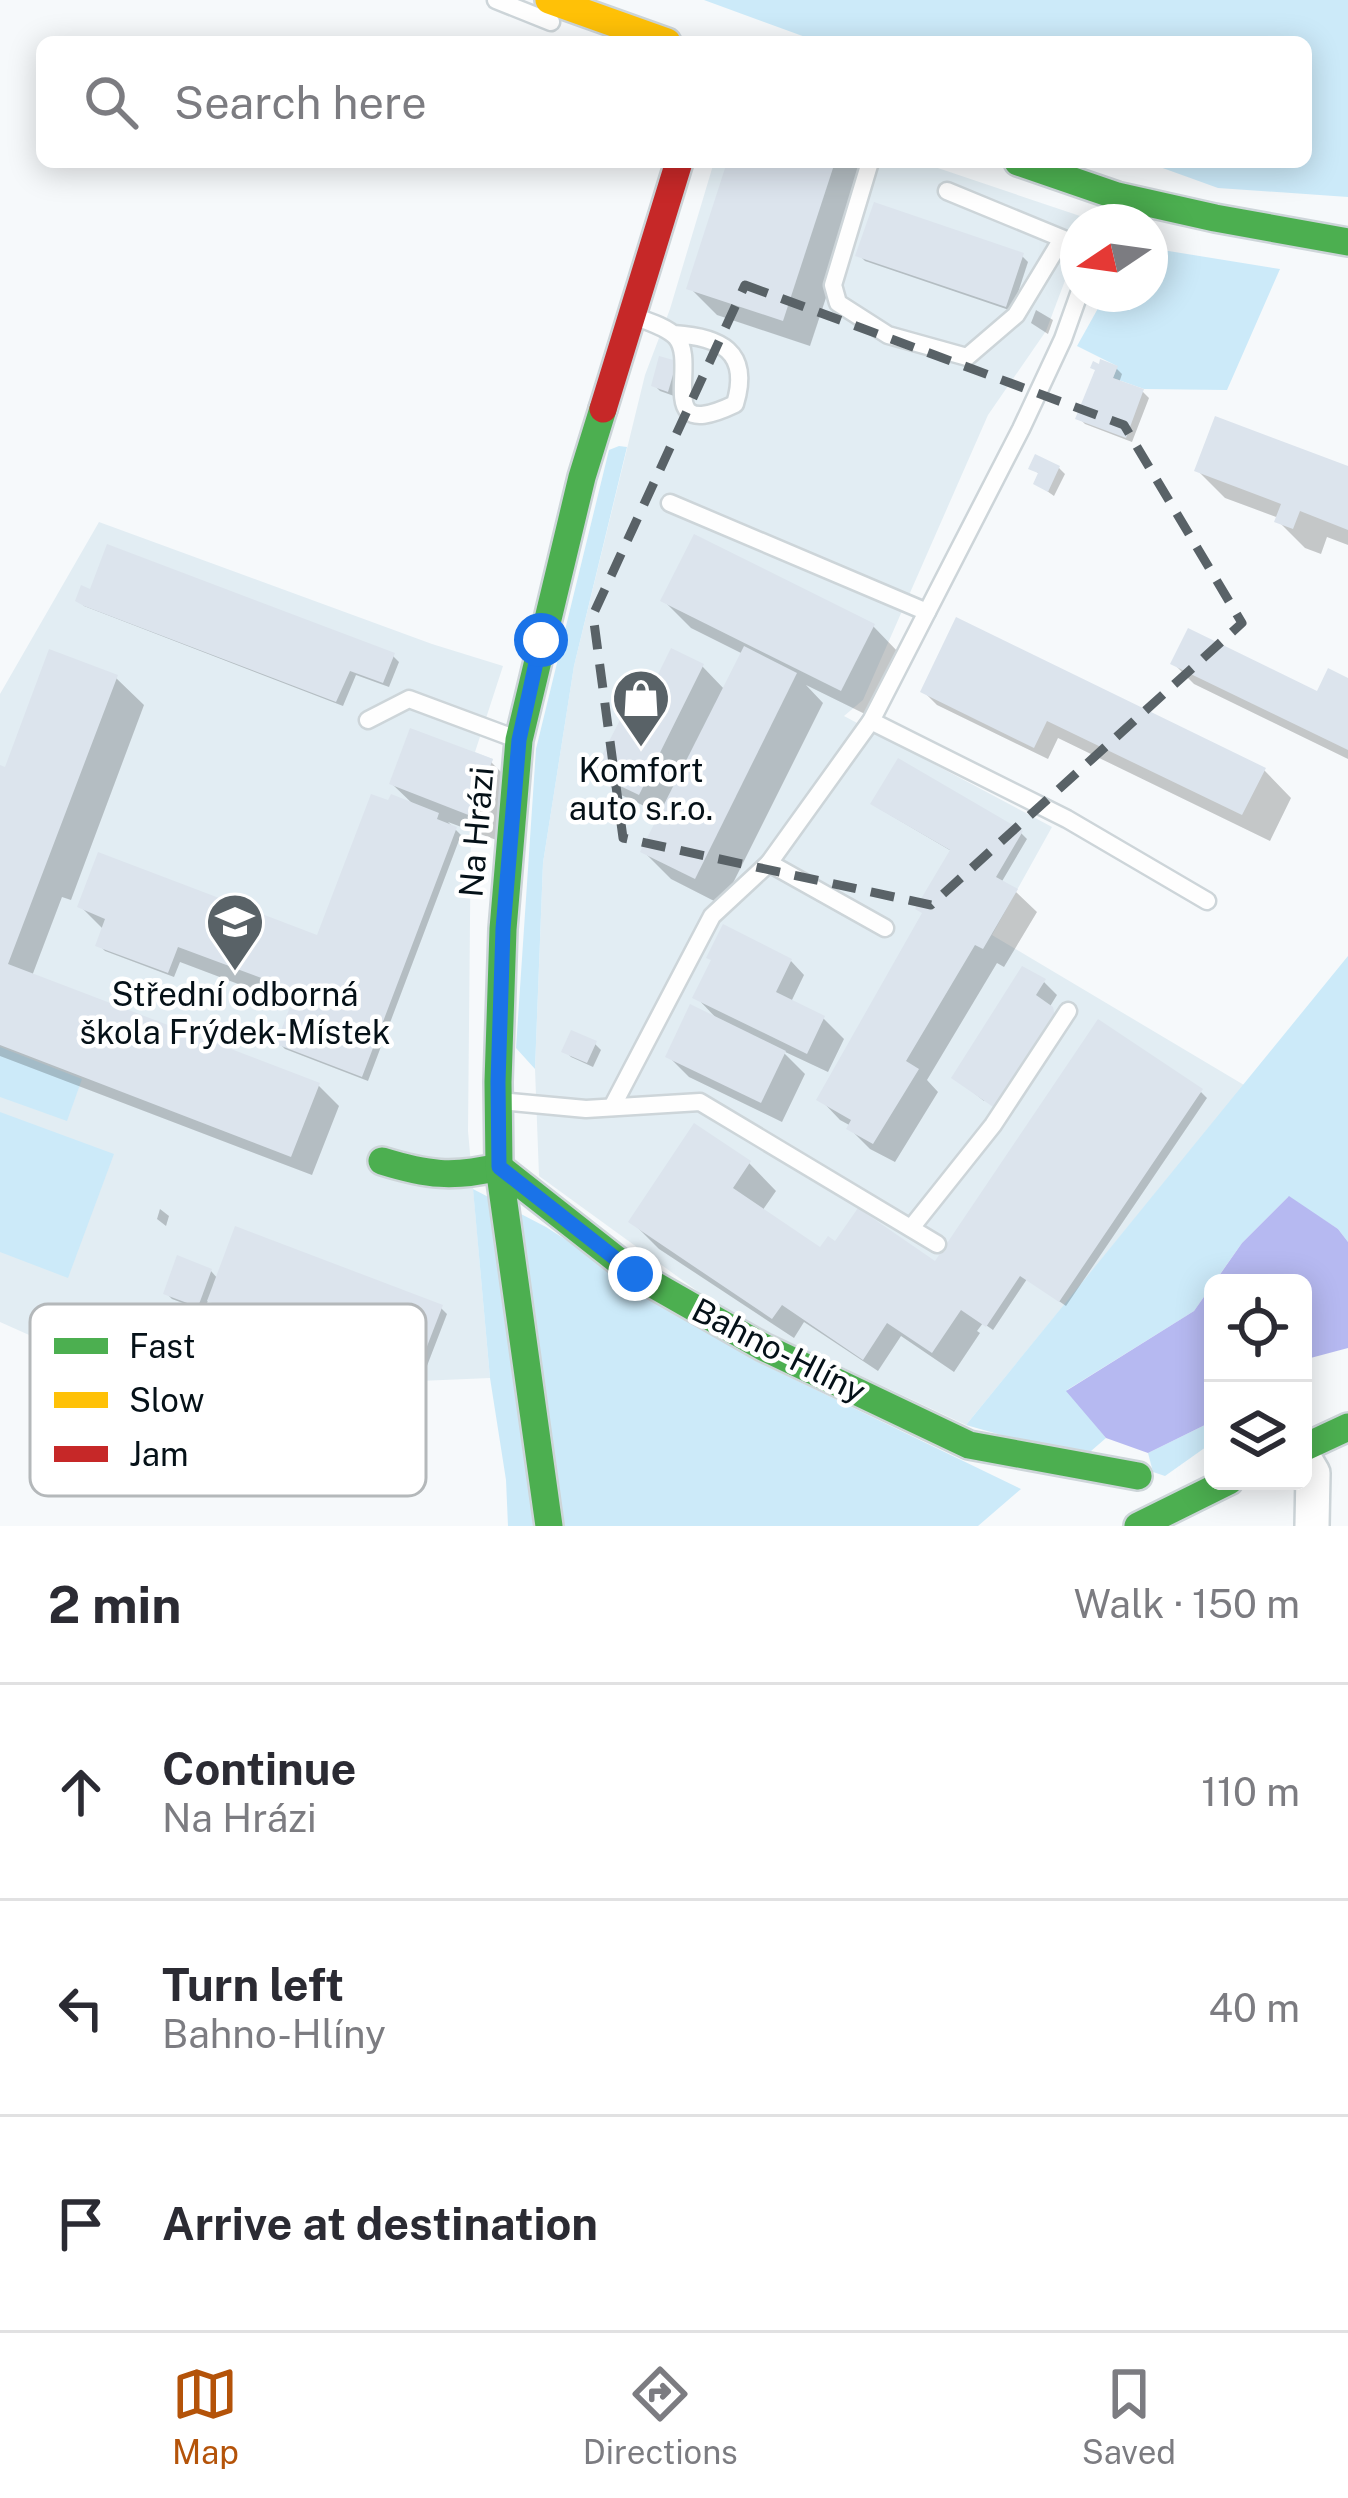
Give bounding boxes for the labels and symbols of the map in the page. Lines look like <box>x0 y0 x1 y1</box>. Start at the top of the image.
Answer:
north arrow <box>1060 204 1168 312</box>
route start <box>514 613 568 667</box>
shop icon: Komfort auto s.r.o. <box>610 667 672 749</box>
place label: Komfort auto s.r.o. <box>569 751 713 827</box>
street label: Na Hrázi <box>451 765 501 899</box>
school or university icon: Střední odborná škola Frýdek-Místek <box>204 891 266 973</box>
place label: Střední odborná škola Frýdek-Místek <box>80 975 391 1051</box>
route end <box>608 1247 662 1301</box>
street label: Bahno-Hlíny <box>686 1290 872 1410</box>
legend <box>30 1304 426 1496</box>
text: Fast <box>129 1327 196 1365</box>
text: Slow <box>129 1381 204 1419</box>
text: Jam <box>129 1435 189 1473</box>

